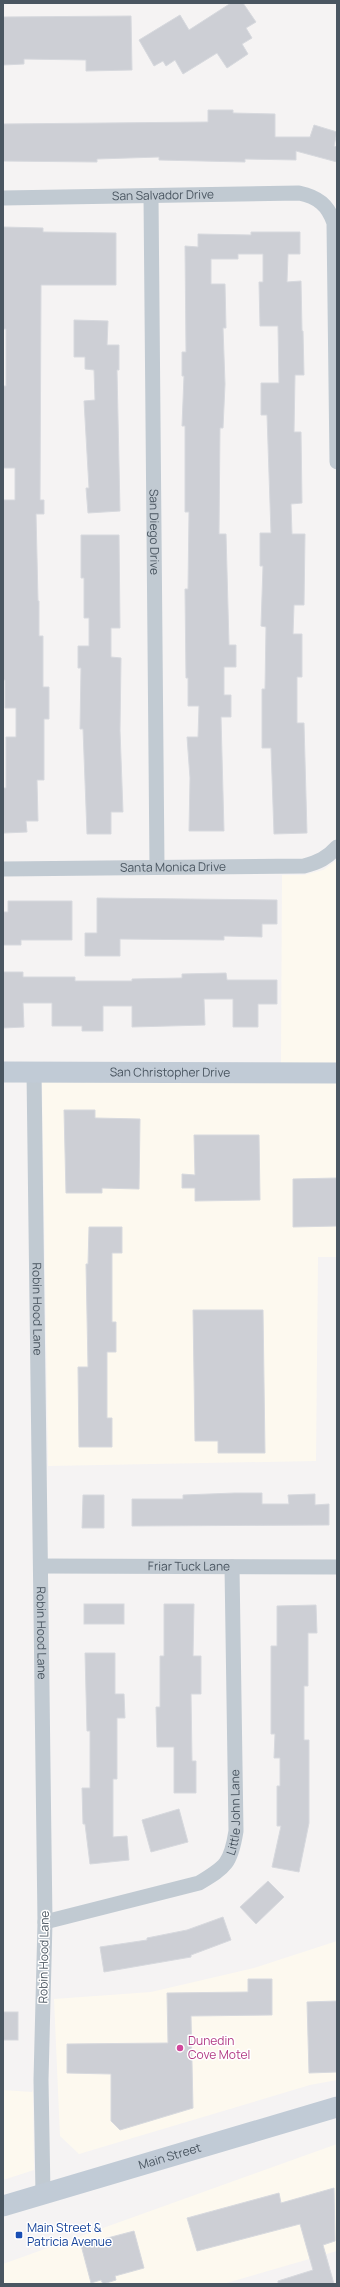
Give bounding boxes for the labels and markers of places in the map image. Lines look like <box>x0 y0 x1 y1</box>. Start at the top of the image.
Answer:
place label: Dunedin Cove Motel <box>188 2032 250 2063</box>
marker: Dunedin Cove Motel <box>175 2043 185 2053</box>
place label: Main Street & Patricia Avenue <box>27 2219 112 2250</box>
marker: Main Street & Patricia Avenue <box>14 2230 24 2240</box>

